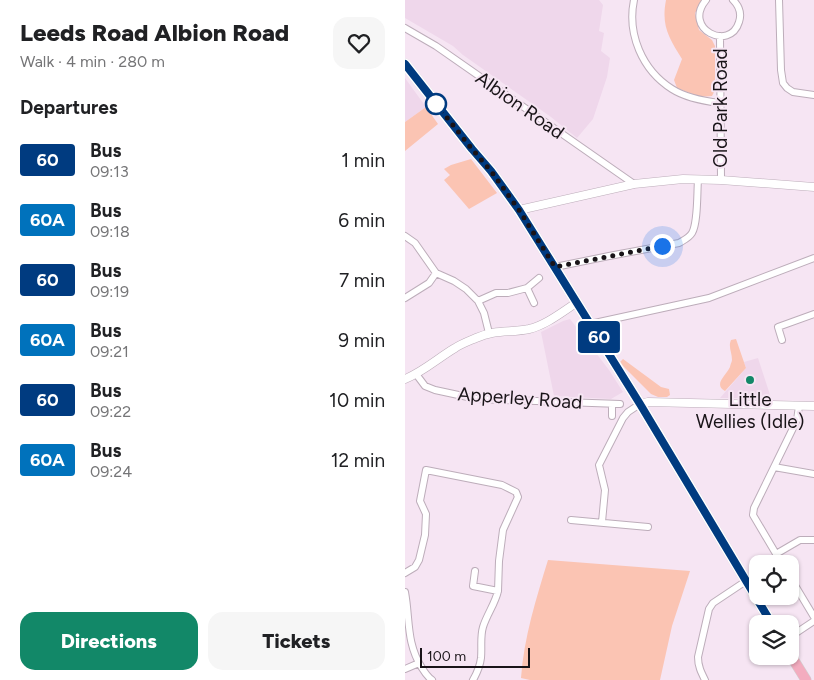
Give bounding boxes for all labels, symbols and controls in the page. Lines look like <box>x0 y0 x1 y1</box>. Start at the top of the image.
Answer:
button: heart <box>333 17 385 69</box>
text: Leeds Road Albion Road <box>20 18 289 47</box>
street label: Old Park Road <box>709 48 732 168</box>
text: Walk · 4 min · 280 m <box>20 52 165 71</box>
street label: Albion Road <box>471 66 569 144</box>
unlabelled marker <box>425 93 447 115</box>
text: Departures <box>20 96 118 119</box>
text: Bus <box>90 139 121 162</box>
text: 60 <box>36 149 59 171</box>
text: 1 min <box>341 149 385 172</box>
text: 09:13 <box>90 162 129 181</box>
text: Bus <box>90 199 121 222</box>
text: 60A <box>30 209 65 231</box>
text: 6 min <box>338 209 385 232</box>
text: 09:18 <box>90 222 130 241</box>
your location <box>650 234 675 259</box>
text: Bus <box>90 259 121 282</box>
text: 60 <box>36 269 59 291</box>
text: 7 min <box>339 269 385 292</box>
text: 09:19 <box>90 282 129 301</box>
text: Bus <box>90 319 121 342</box>
line badge: 60 <box>577 321 621 353</box>
text: 60 <box>588 326 610 348</box>
text: 60A <box>30 329 65 351</box>
text: 9 min <box>338 329 385 352</box>
text: 09:21 <box>90 342 129 361</box>
marker: Little Wellies (Idle) <box>744 374 756 386</box>
text: Bus <box>90 379 121 402</box>
street label: Apperley Road <box>457 382 583 414</box>
place label: Little Wellies (Idle) <box>696 388 804 433</box>
text: 60 <box>36 389 59 411</box>
text: 10 min <box>329 389 385 412</box>
text: 09:22 <box>90 402 131 421</box>
text: Bus <box>90 439 121 462</box>
text: 60A <box>30 449 65 471</box>
text: 12 min <box>331 449 385 472</box>
text: 09:24 <box>90 462 132 481</box>
map controls <box>749 555 799 665</box>
button: locate <box>749 555 799 605</box>
button: Directions <box>20 612 198 670</box>
button: Tickets <box>208 612 385 670</box>
button: layers <box>749 615 799 665</box>
scale bar <box>420 645 530 668</box>
text: 100 m <box>427 648 466 665</box>

